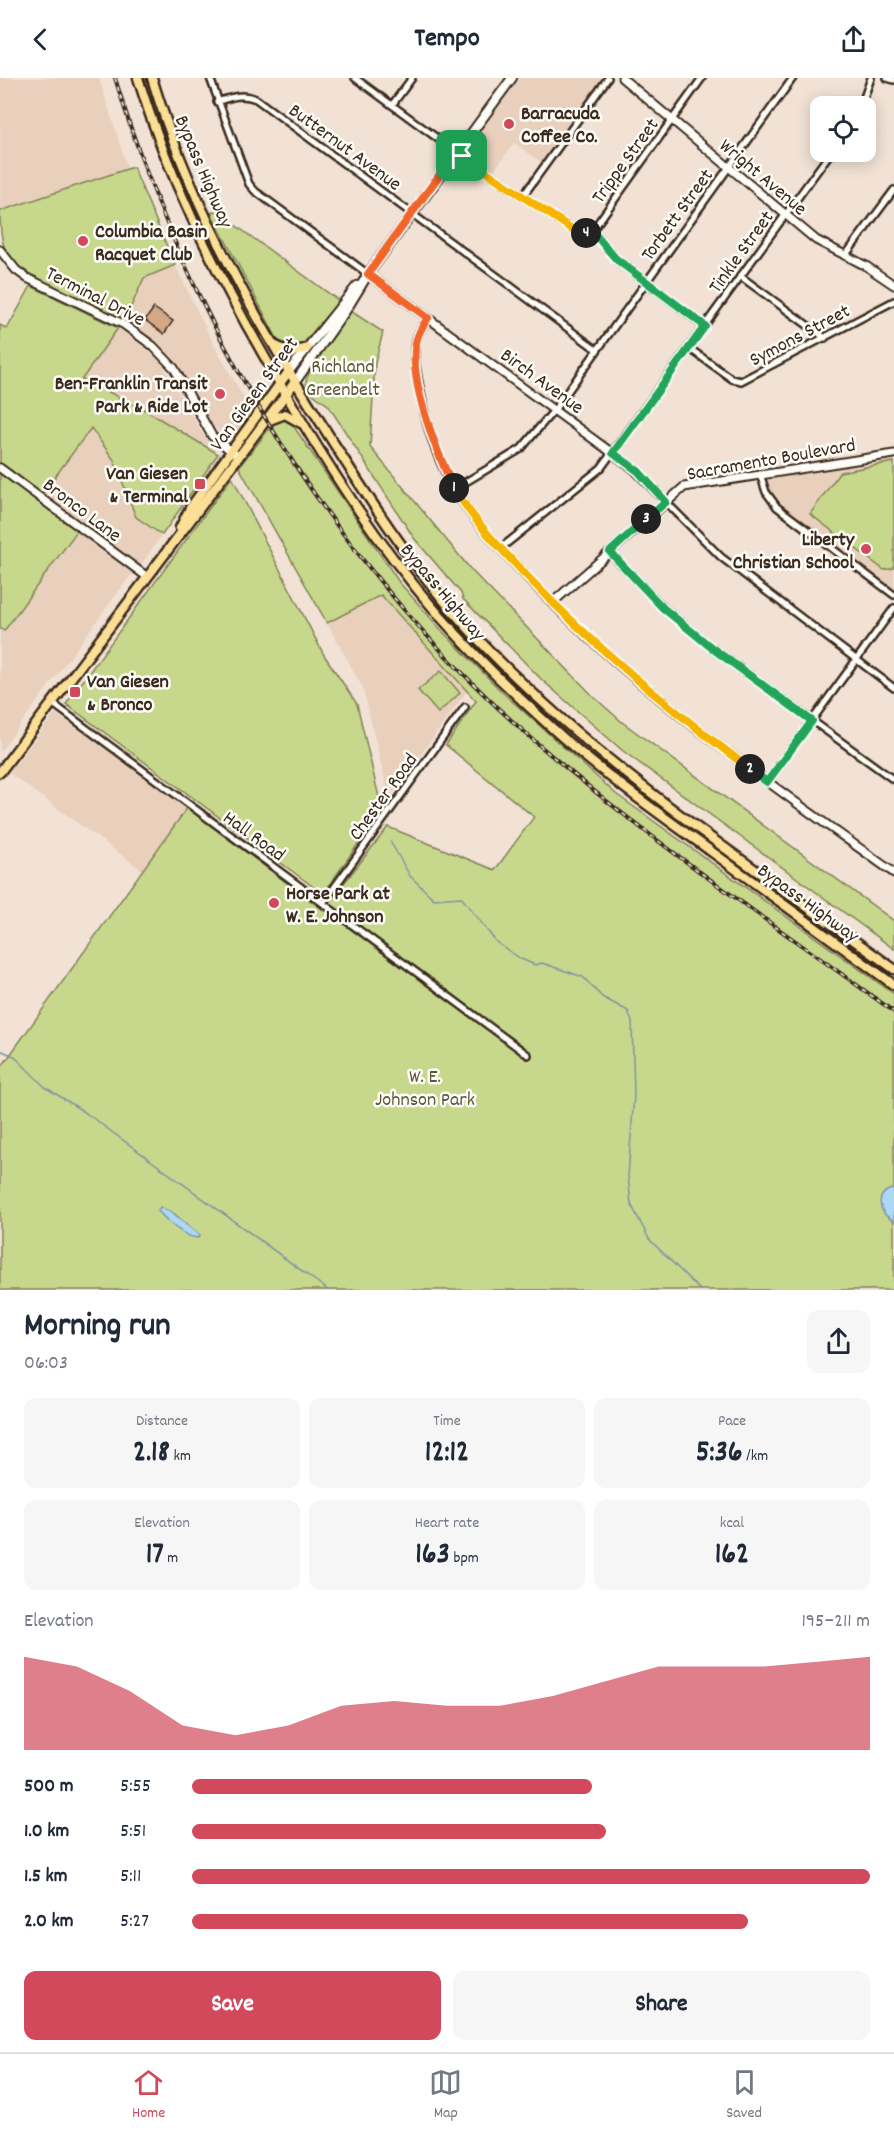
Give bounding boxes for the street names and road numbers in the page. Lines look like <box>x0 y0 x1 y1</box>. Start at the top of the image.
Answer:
street label: Butternut Avenue <box>282 98 407 199</box>
street label: Bypass Highway <box>166 112 239 234</box>
street label: Trippe Street <box>586 113 667 210</box>
street label: Wright Avenue <box>712 133 812 224</box>
street label: Torbett Street <box>635 164 721 268</box>
street label: Tinkle Street <box>703 206 782 300</box>
street label: Terminal Drive <box>40 261 149 335</box>
street label: Symons Street <box>745 298 856 375</box>
street label: Van Giesen Street <box>204 332 306 458</box>
street label: Birch Avenue <box>494 343 589 422</box>
street label: Sacramento Boulevard <box>685 432 858 490</box>
street label: Bronco Lane <box>36 472 127 550</box>
street label: Bypass Highway <box>392 538 492 648</box>
street label: Chester Road <box>343 748 426 847</box>
street label: Hall Road <box>216 805 290 870</box>
street label: Bypass Highway <box>751 858 865 951</box>

